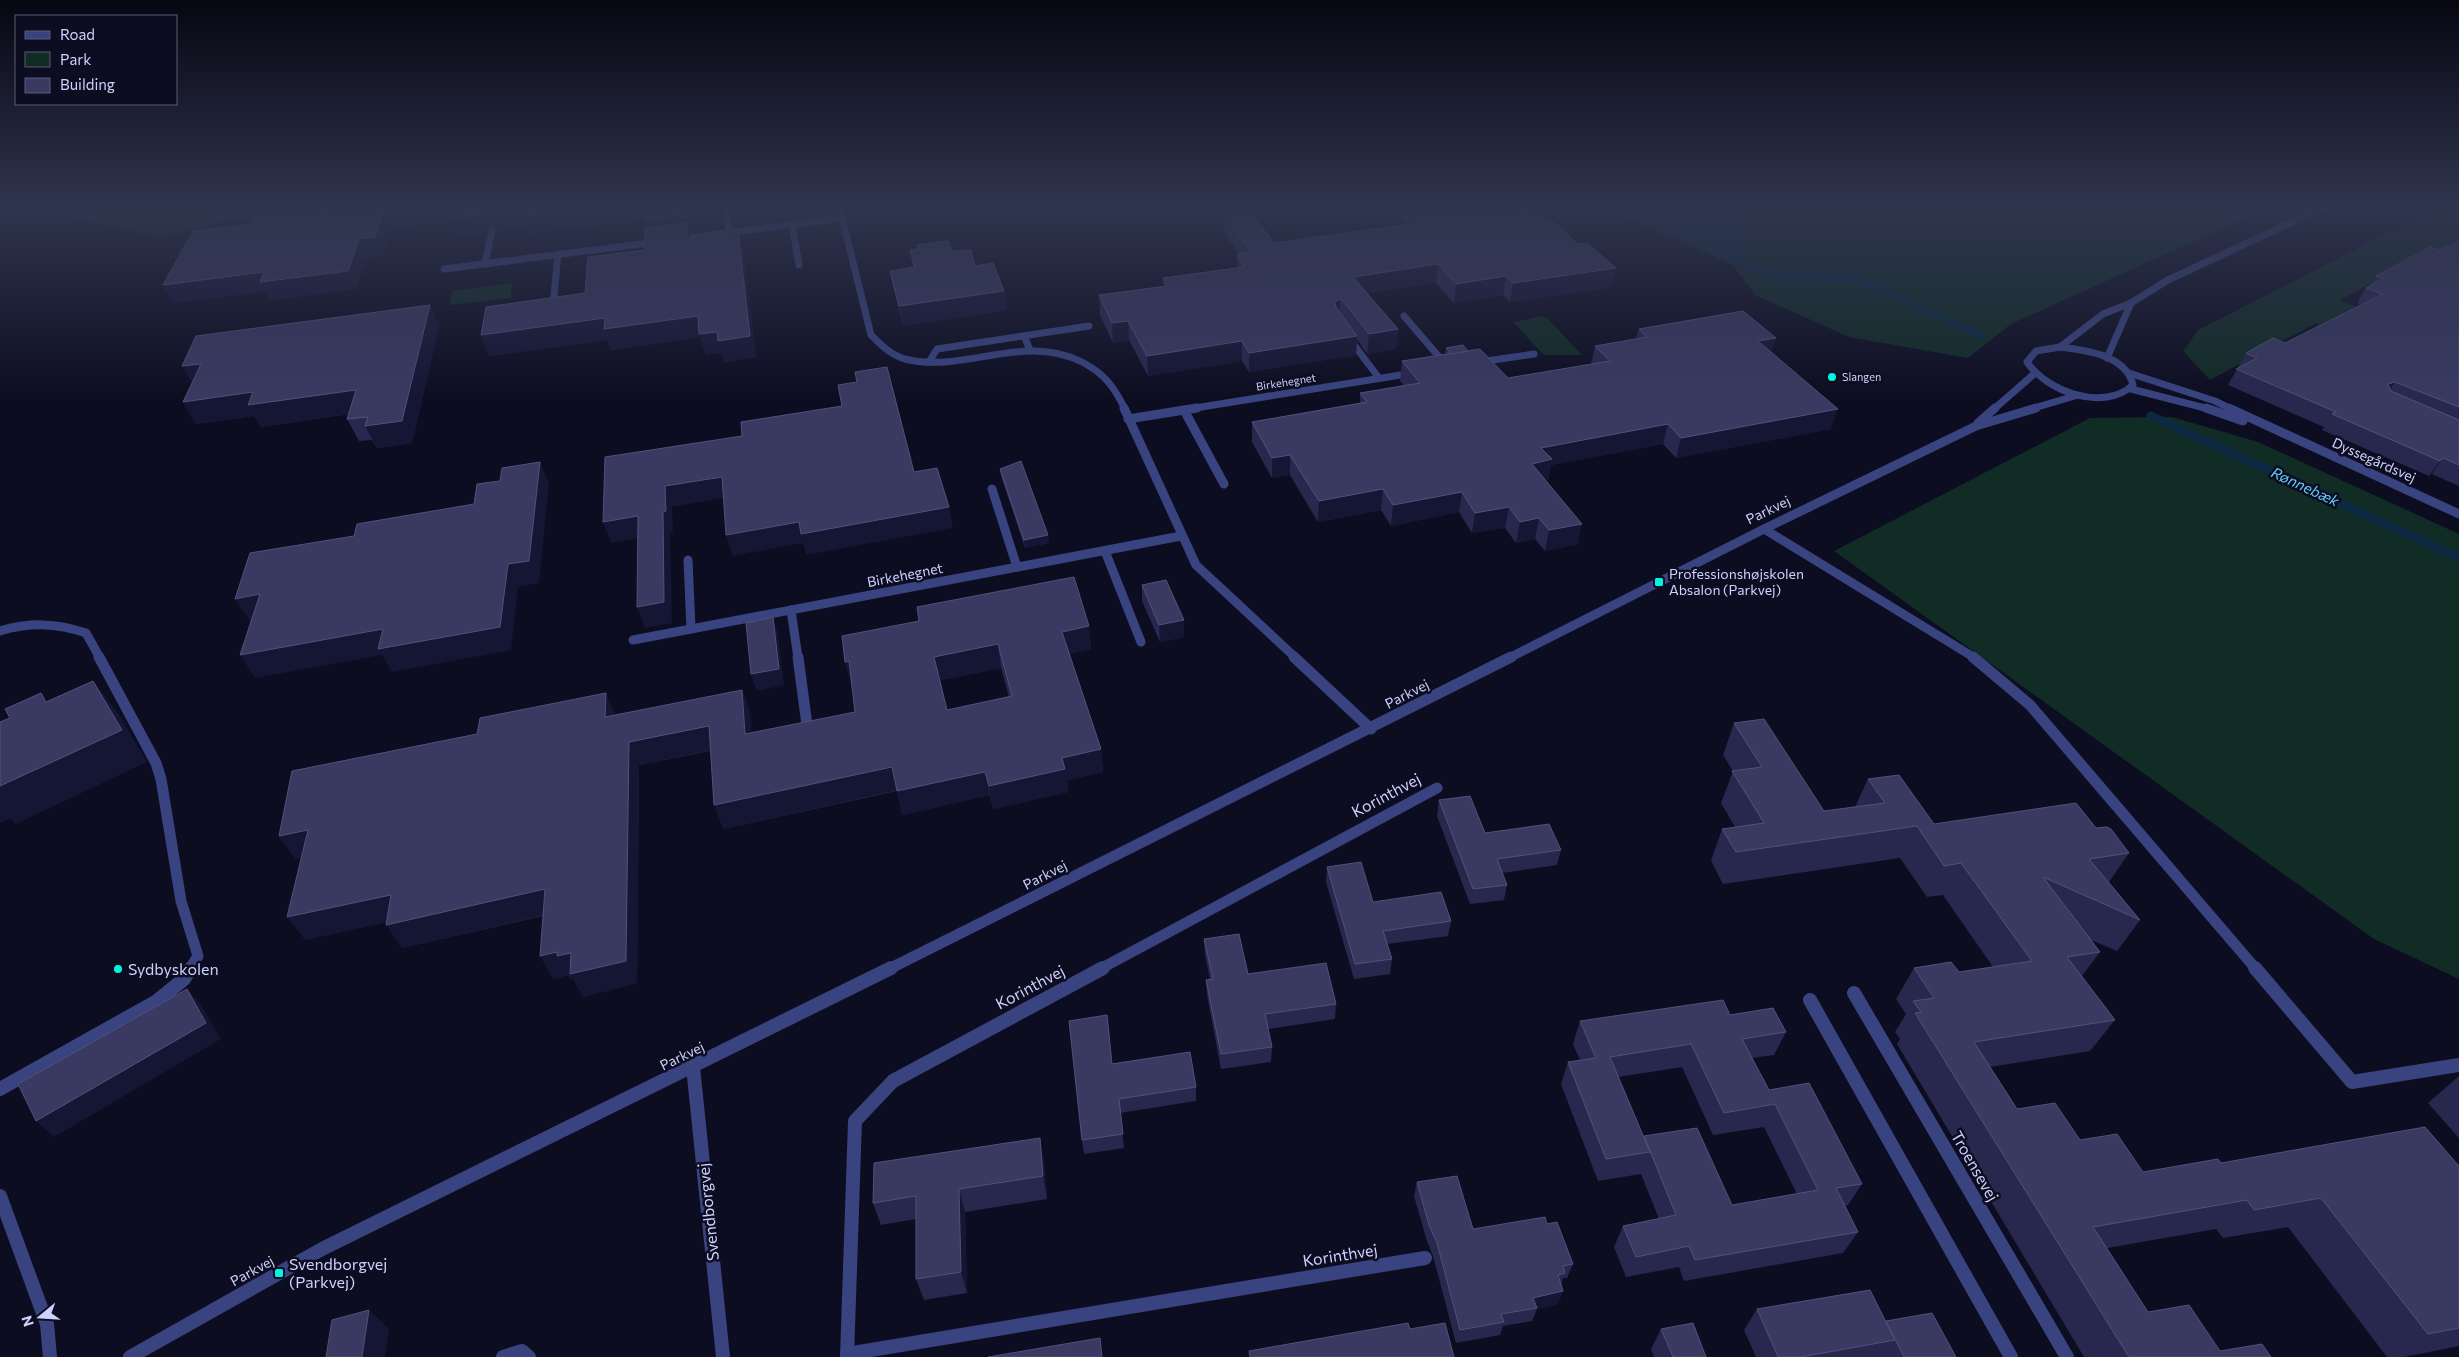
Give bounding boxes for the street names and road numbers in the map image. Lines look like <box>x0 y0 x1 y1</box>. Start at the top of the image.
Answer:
street label: Birkehegnet <box>1255 370 1317 393</box>
street label: Dyssegårdsvej <box>2330 433 2419 486</box>
street label: Parkvej <box>1743 492 1793 528</box>
street label: Birkehegnet <box>866 559 945 590</box>
street label: Parkvej <box>1382 675 1432 712</box>
street label: Korinthvej <box>1348 768 1424 821</box>
street label: Parkvej <box>1020 856 1070 893</box>
street label: Korinthvej <box>992 960 1068 1013</box>
street label: Parkvej <box>657 1038 707 1074</box>
street label: Troensevej <box>1948 1127 2003 1204</box>
street label: Svendborgvej <box>693 1162 722 1262</box>
street label: Korinthvej <box>1301 1239 1379 1270</box>
street label: Parkvej <box>227 1252 277 1289</box>

